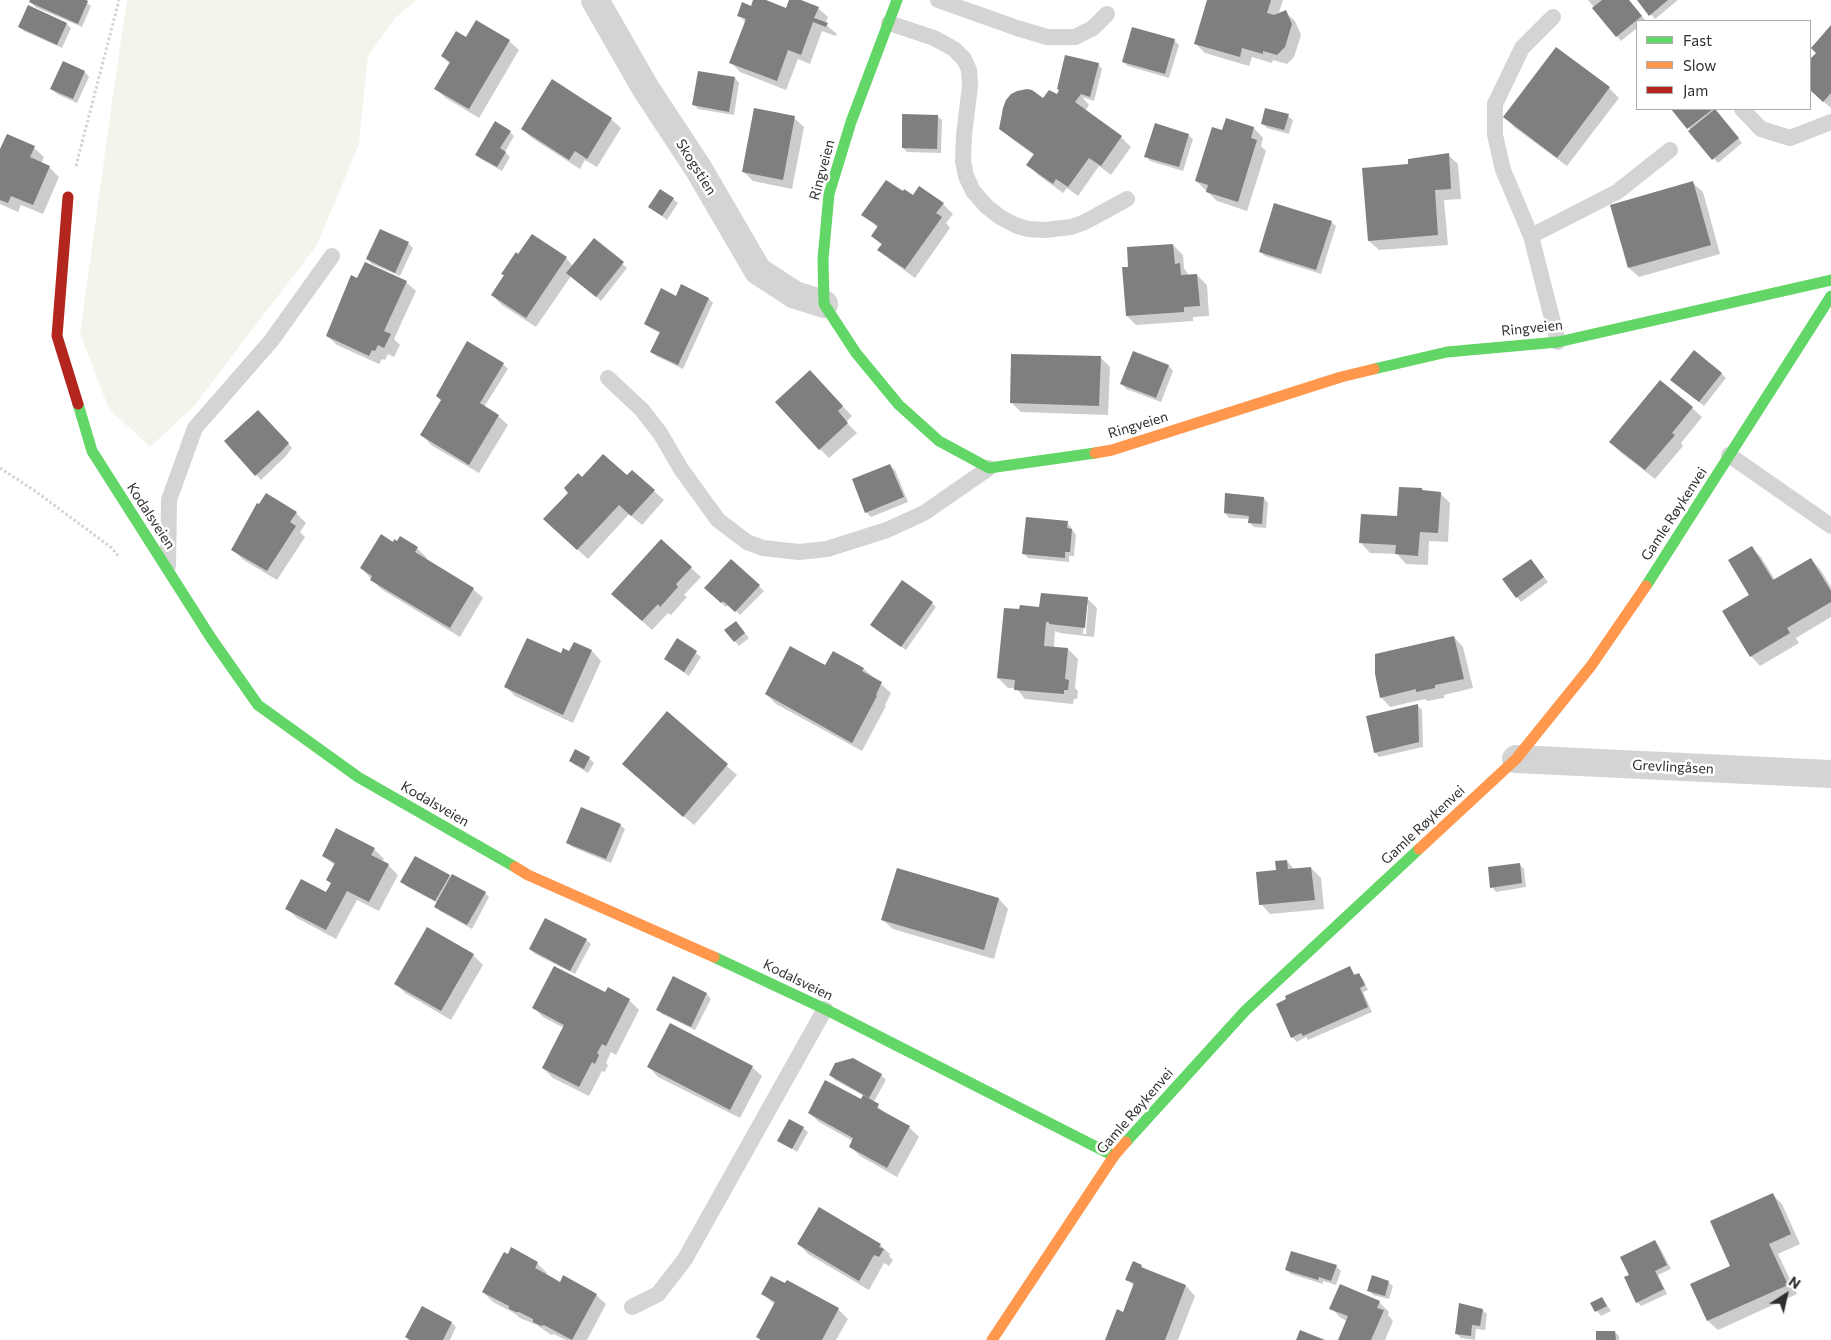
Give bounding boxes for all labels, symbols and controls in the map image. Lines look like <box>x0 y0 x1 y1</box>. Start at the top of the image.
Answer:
legend <box>1636 20 1811 110</box>
text: Fast <box>1683 31 1712 49</box>
text: Slow <box>1683 56 1716 74</box>
text: Jam <box>1683 81 1708 99</box>
street label: Skogstien <box>672 136 720 198</box>
street label: Ringveien <box>806 138 838 202</box>
street label: Ringveien <box>1500 316 1564 340</box>
street label: Ringveien <box>1106 408 1170 442</box>
street label: Gamle Røykenvei <box>1638 464 1710 564</box>
street label: Kodalsveien <box>123 480 179 552</box>
street label: Grevlingåsen <box>1632 756 1714 778</box>
street label: Kodalsveien <box>398 778 472 830</box>
street label: Gamle Røykenvei <box>1378 782 1468 868</box>
street label: Kodalsveien <box>760 956 836 1004</box>
street label: Gamle Røykenvei <box>1093 1065 1177 1157</box>
north arrow <box>1761 1270 1811 1320</box>
text: N <box>1786 1272 1804 1292</box>

